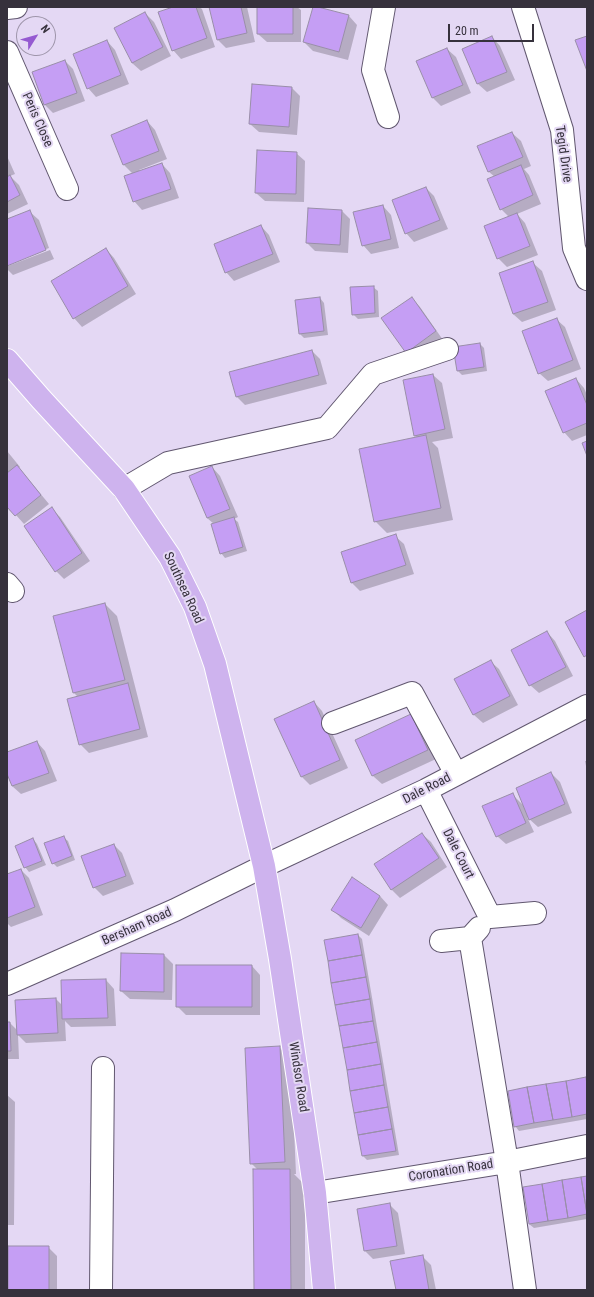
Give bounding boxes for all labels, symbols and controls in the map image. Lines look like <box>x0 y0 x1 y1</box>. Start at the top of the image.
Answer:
north arrow <box>16 16 56 56</box>
scale bar <box>450 16 536 42</box>
text: N <box>38 22 52 36</box>
text: 20 m <box>455 24 479 38</box>
street label: Peris Close <box>18 90 56 150</box>
street label: Tegid Drive <box>551 125 575 183</box>
street label: Southsea Road <box>160 550 206 626</box>
street label: Dale Road <box>400 770 454 808</box>
street label: Dale Court <box>439 826 477 882</box>
street label: Bersham Road <box>100 905 174 949</box>
street label: Windsor Road <box>285 1041 311 1113</box>
street label: Coronation Road <box>408 1157 494 1185</box>

